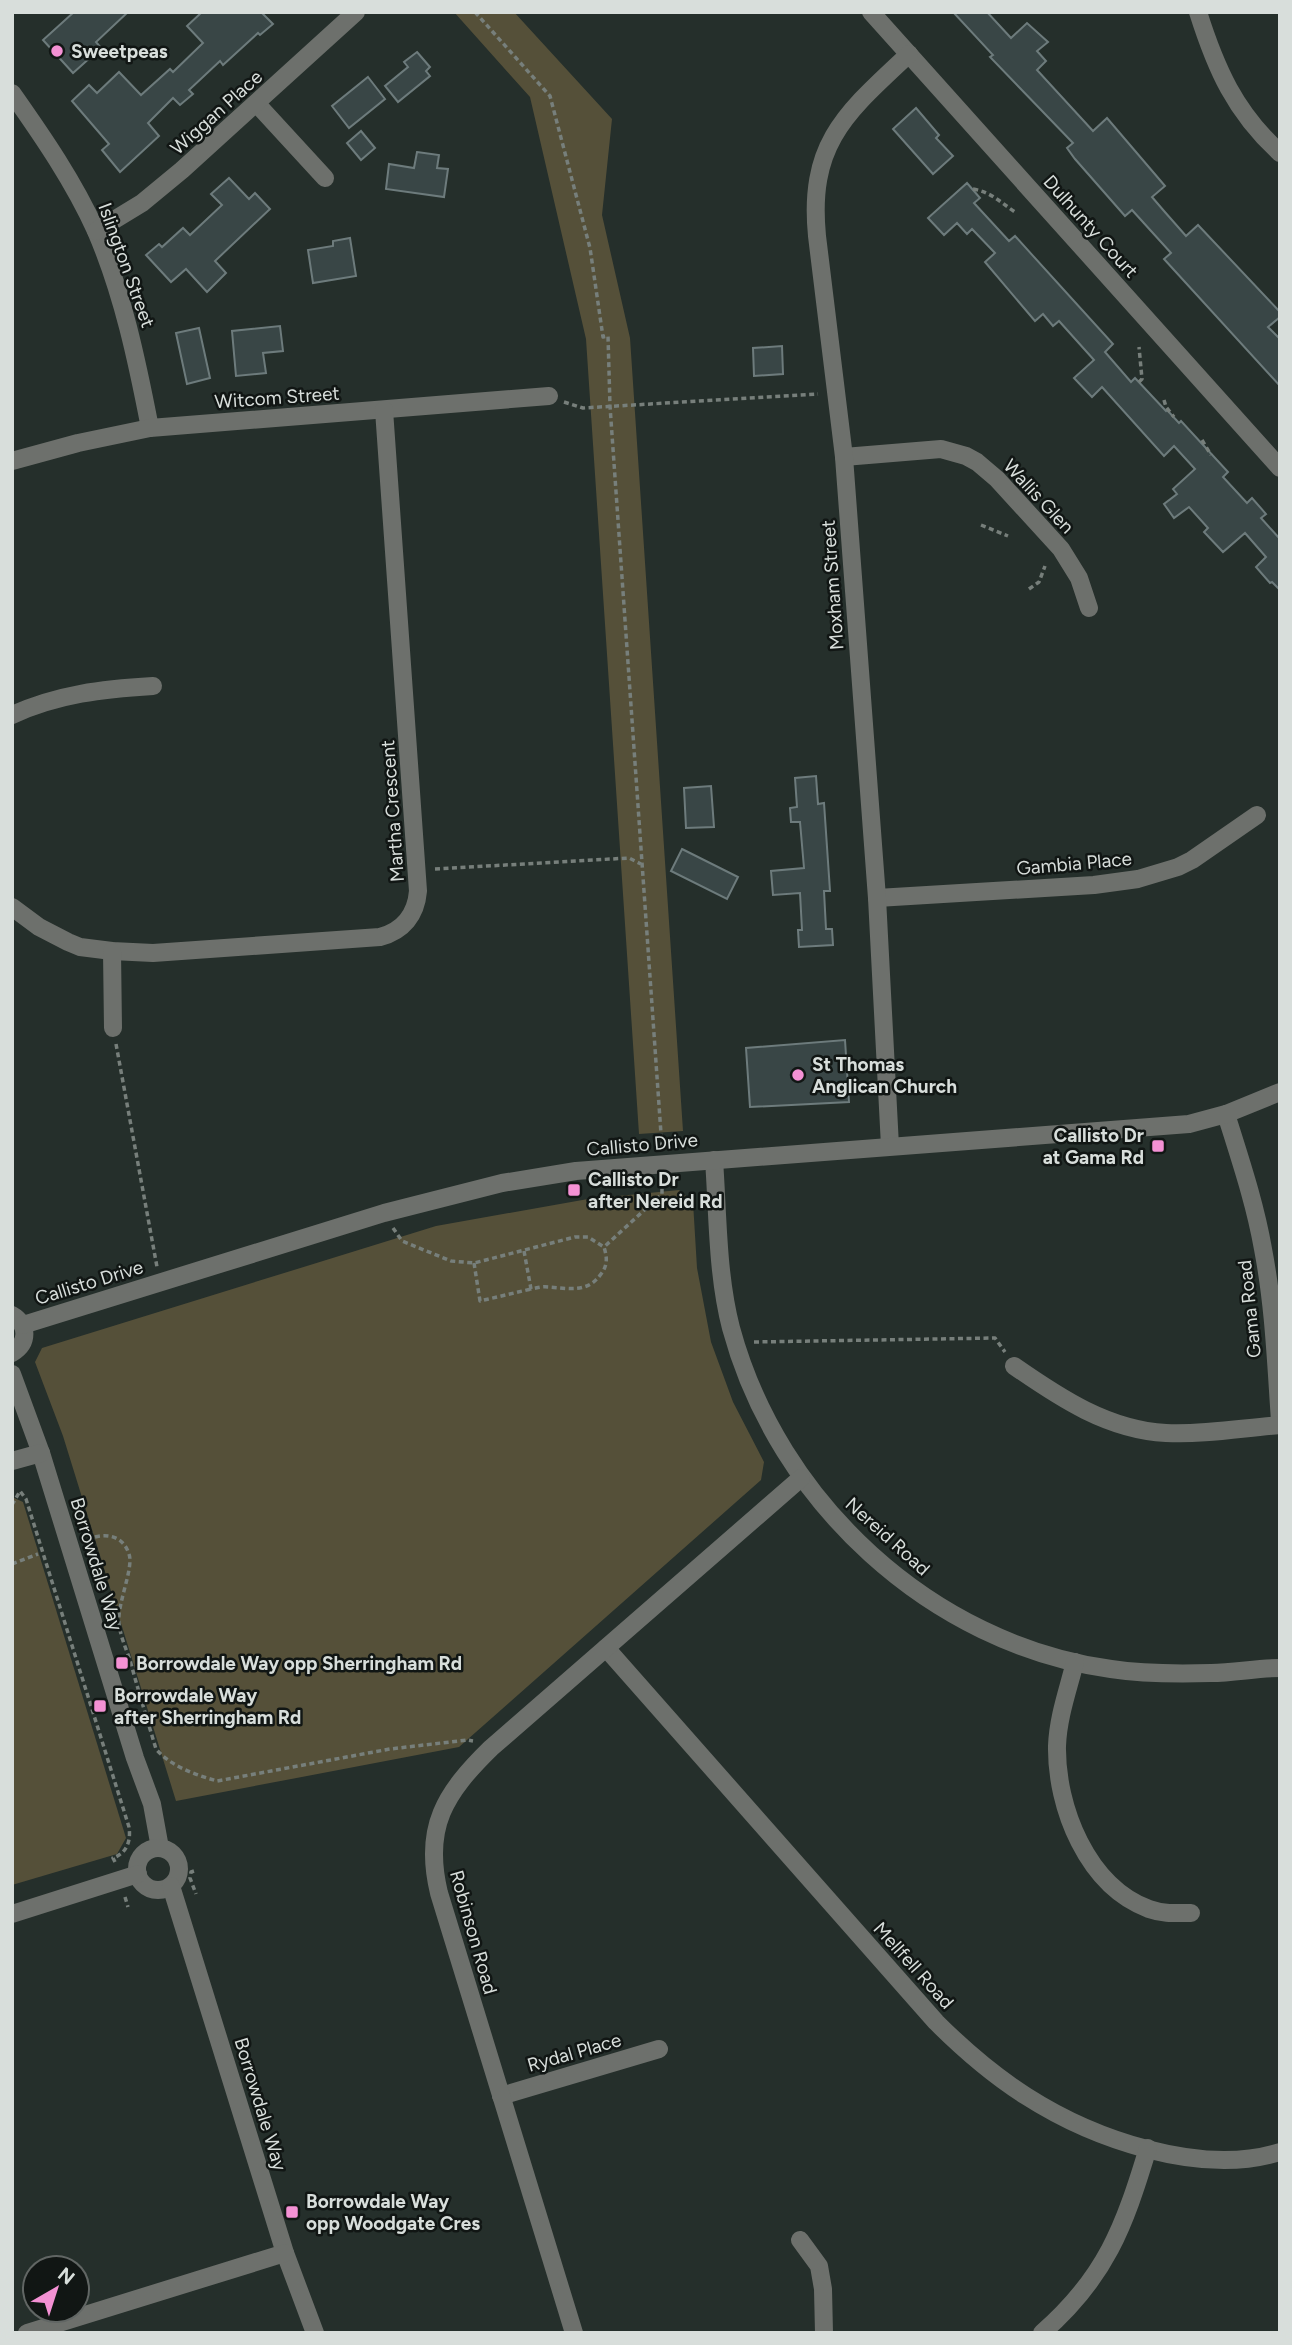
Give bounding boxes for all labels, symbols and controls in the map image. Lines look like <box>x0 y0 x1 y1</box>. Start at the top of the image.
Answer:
place label: Sweetpeas <box>71 40 168 63</box>
marker: Sweetpeas <box>49 43 65 59</box>
street label: Wiggan Place <box>166 65 267 160</box>
street label: Dulhunty Court <box>1038 170 1143 283</box>
street label: Islington Street <box>93 200 160 331</box>
street label: Witcom Street <box>214 382 340 413</box>
street label: Wallis Glen <box>998 454 1079 538</box>
street label: Moxham Street <box>816 519 849 651</box>
street label: Martha Crescent <box>376 739 409 883</box>
street label: Gambia Place <box>1015 847 1133 880</box>
place label: St Thomas Anglican Church <box>812 1053 957 1098</box>
marker: St Thomas Anglican Church <box>790 1067 806 1083</box>
place label: Callisto Dr at Gama Rd <box>1043 1124 1144 1169</box>
street label: Callisto Drive <box>585 1128 699 1161</box>
marker: Callisto Dr at Gama Rd <box>1150 1138 1166 1154</box>
place label: Callisto Dr after Nereid Rd <box>588 1168 723 1213</box>
marker: Callisto Dr after Nereid Rd <box>566 1182 582 1198</box>
street label: Callisto Drive <box>32 1255 146 1310</box>
street label: Gama Road <box>1233 1259 1266 1359</box>
street label: Nereid Road <box>841 1492 935 1580</box>
street label: Borrowdale Way <box>65 1495 128 1633</box>
place label: Borrowdale Way opp Sherringham Rd <box>136 1652 462 1675</box>
marker: Borrowdale Way opp Sherringham Rd <box>114 1655 130 1671</box>
place label: Borrowdale Way after Sherringham Rd <box>114 1684 301 1729</box>
marker: Borrowdale Way after Sherringham Rd <box>92 1698 108 1714</box>
street label: Robinson Road <box>445 1867 502 1997</box>
street label: Mellfell Road <box>869 1917 959 2014</box>
street label: Rydal Place <box>524 2028 624 2077</box>
street label: Borrowdale Way <box>229 2035 292 2173</box>
place label: Borrowdale Way opp Woodgate Cres <box>306 2190 480 2235</box>
marker: Borrowdale Way opp Woodgate Cres <box>284 2204 300 2220</box>
north arrow <box>21 2254 91 2324</box>
text: N <box>53 2263 79 2290</box>

